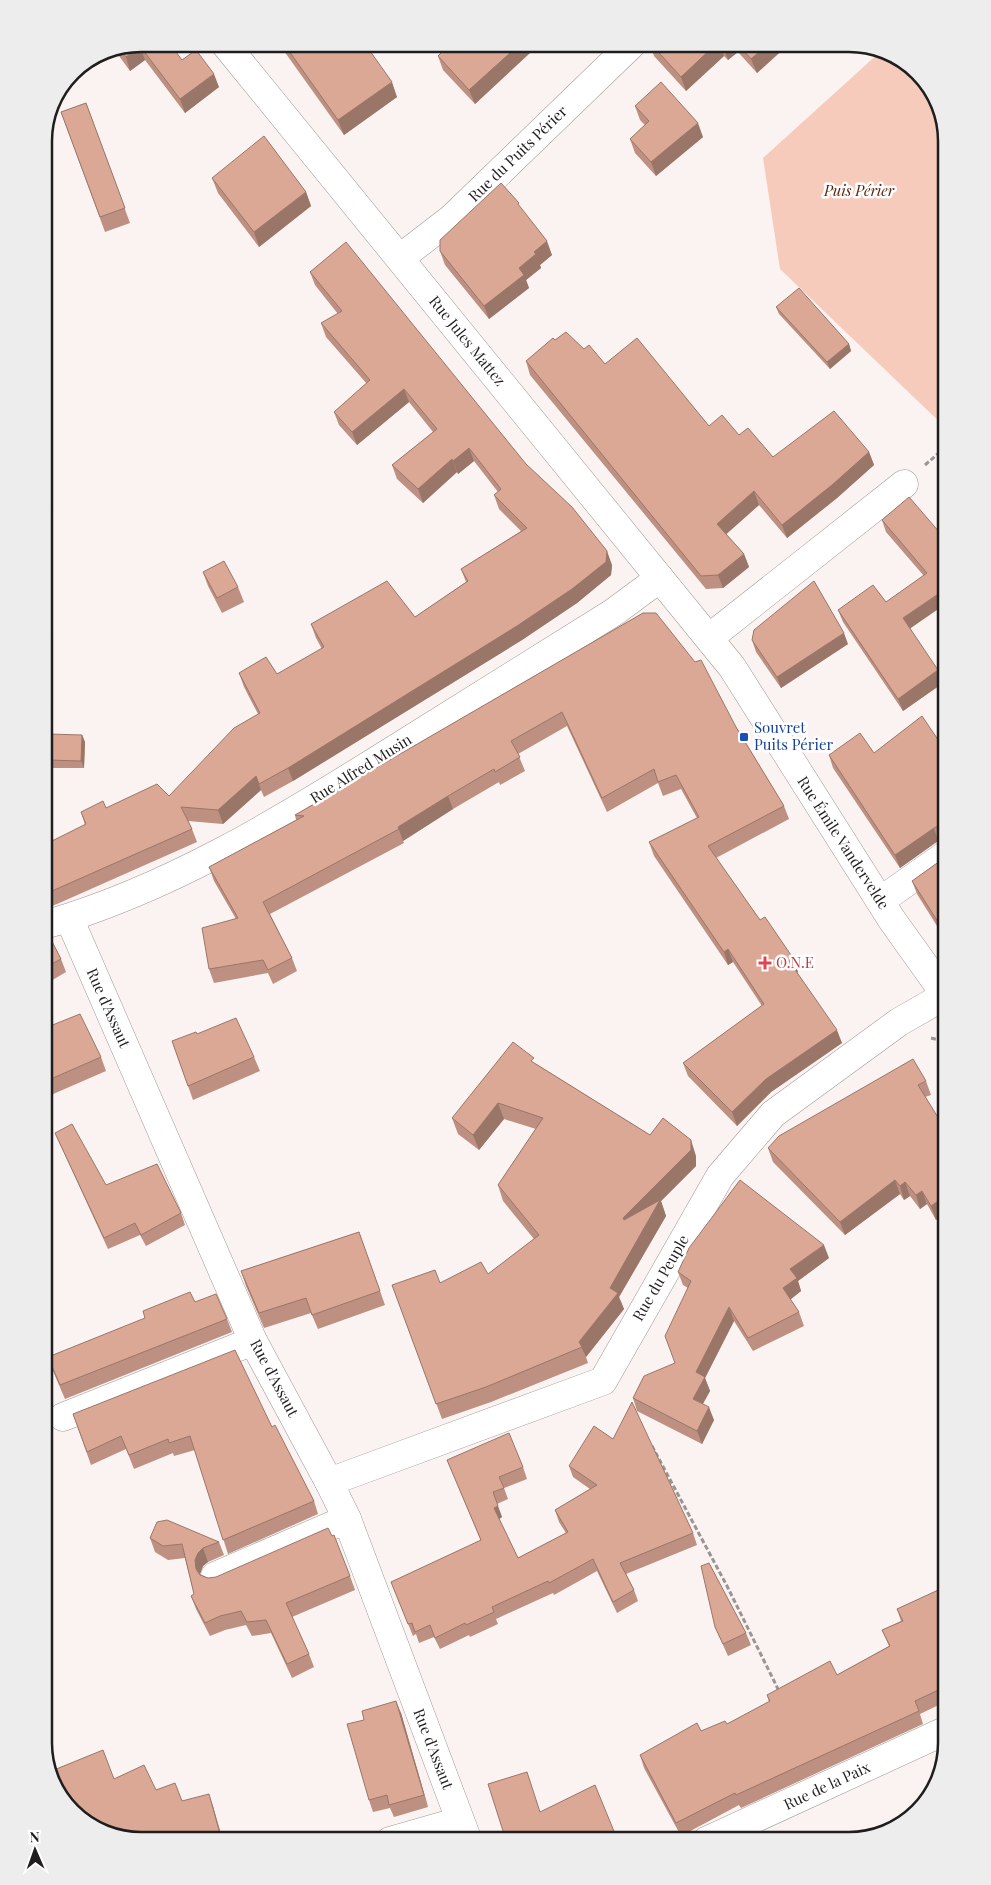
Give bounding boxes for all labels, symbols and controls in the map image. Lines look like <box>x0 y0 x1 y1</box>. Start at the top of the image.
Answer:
street label: Rue du Puits Périer <box>464 101 571 206</box>
park label: Puis Périer <box>823 180 895 200</box>
street label: Rue Jules Mattez <box>425 291 510 390</box>
place label: Souvret Puits Périer <box>754 717 833 754</box>
street label: Rue Alfred Musin <box>306 729 415 807</box>
marker: Souvret Puits Périer <box>738 731 750 743</box>
street label: Rue Émile Vandervelde <box>793 772 894 913</box>
place label: O.N.E <box>776 952 814 972</box>
marker: O.N.E <box>758 956 772 970</box>
street label: Rue d'Assaut <box>83 965 136 1051</box>
street label: Rue du Peuple <box>627 1231 693 1324</box>
street label: Rue d'Assaut <box>246 1335 304 1420</box>
street label: Rue d'Assaut <box>409 1705 459 1792</box>
street label: Rue de la Paix <box>780 1756 873 1814</box>
north arrow <box>10 1825 60 1875</box>
text: N <box>29 1827 40 1846</box>

